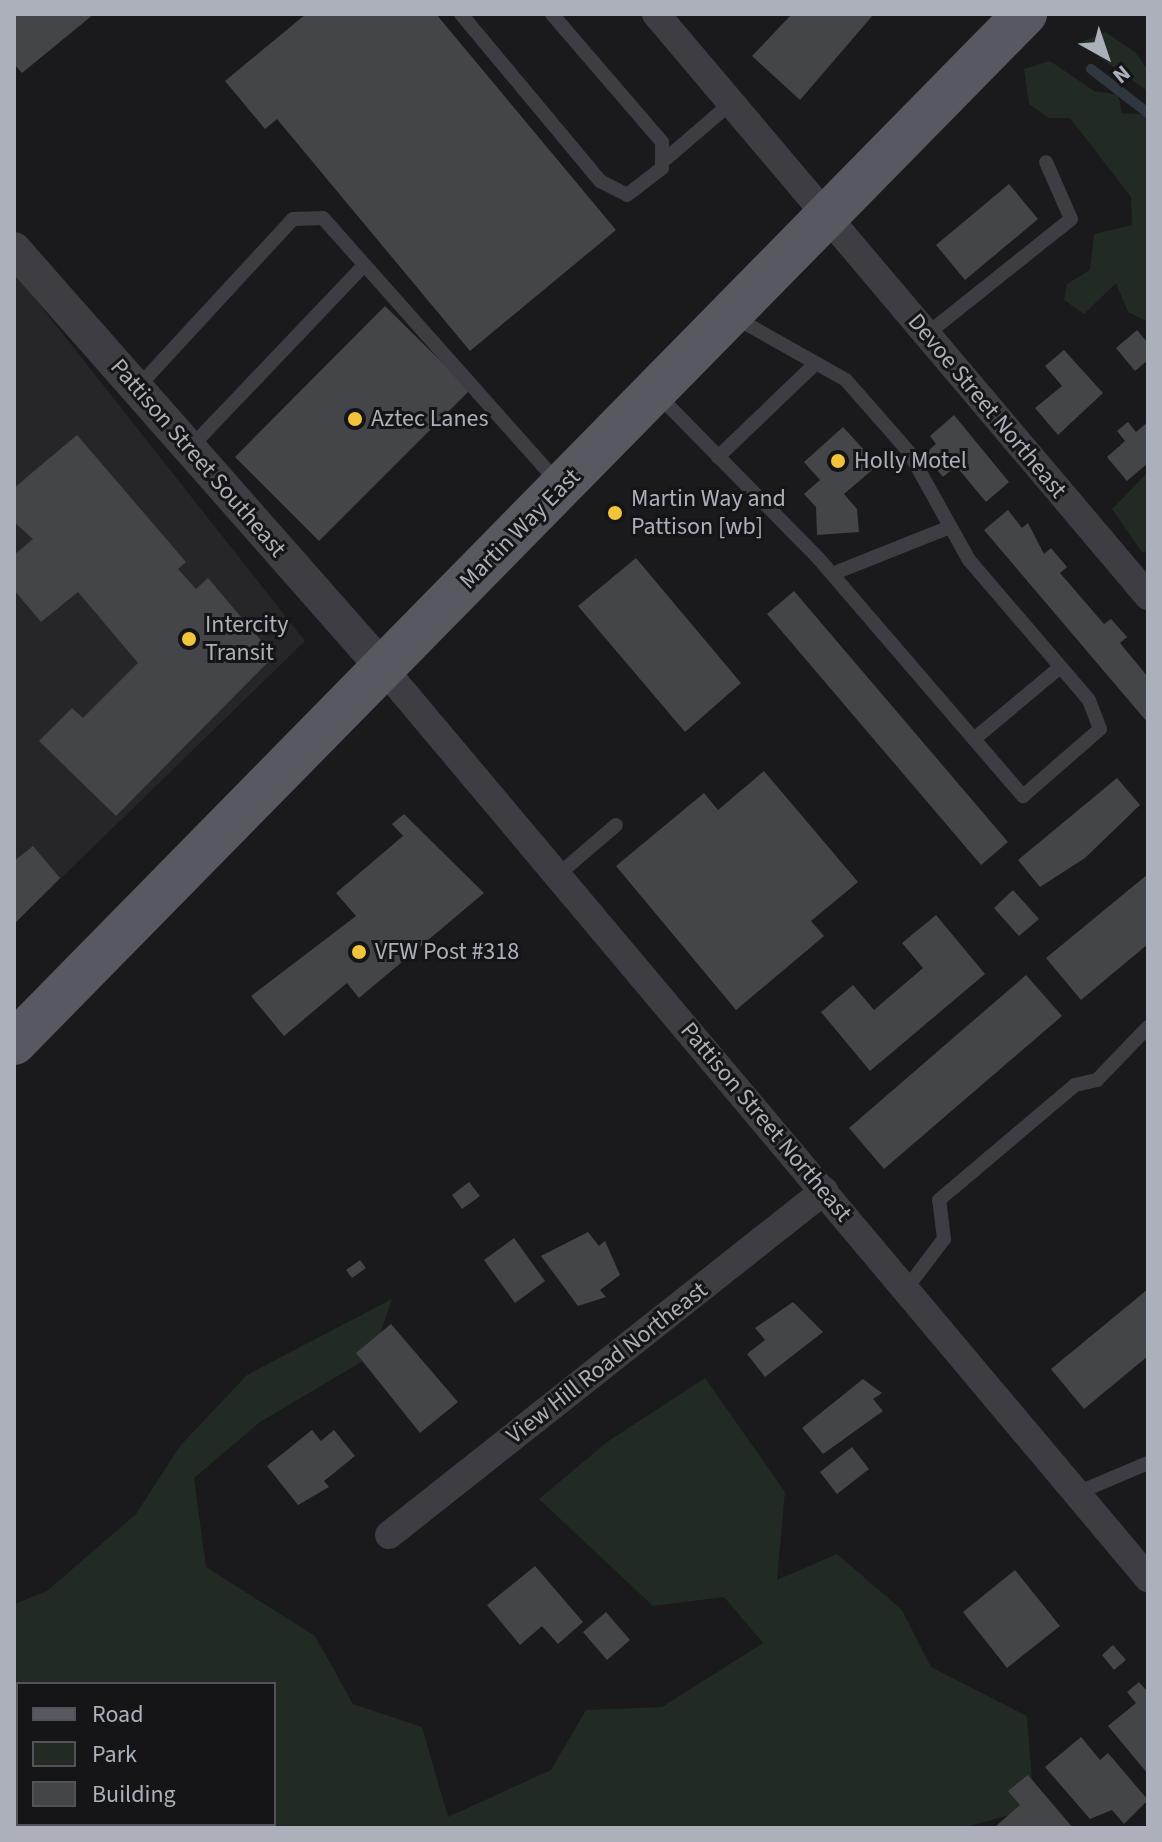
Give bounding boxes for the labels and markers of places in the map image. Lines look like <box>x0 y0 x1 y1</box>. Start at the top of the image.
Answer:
place label: Aztec Lanes <box>371 405 489 433</box>
marker: Aztec Lanes <box>346 410 364 428</box>
place label: Holly Motel <box>854 447 967 475</box>
marker: Holly Motel <box>829 452 847 470</box>
place label: Martin Way and Pattison [wb] <box>631 485 786 541</box>
marker: Martin Way and Pattison [wb] <box>606 504 624 522</box>
place label: Intercity Transit <box>205 611 288 667</box>
marker: Intercity Transit <box>180 630 198 648</box>
place label: VFW Post #318 <box>375 938 519 966</box>
marker: VFW Post #318 <box>350 943 368 961</box>

